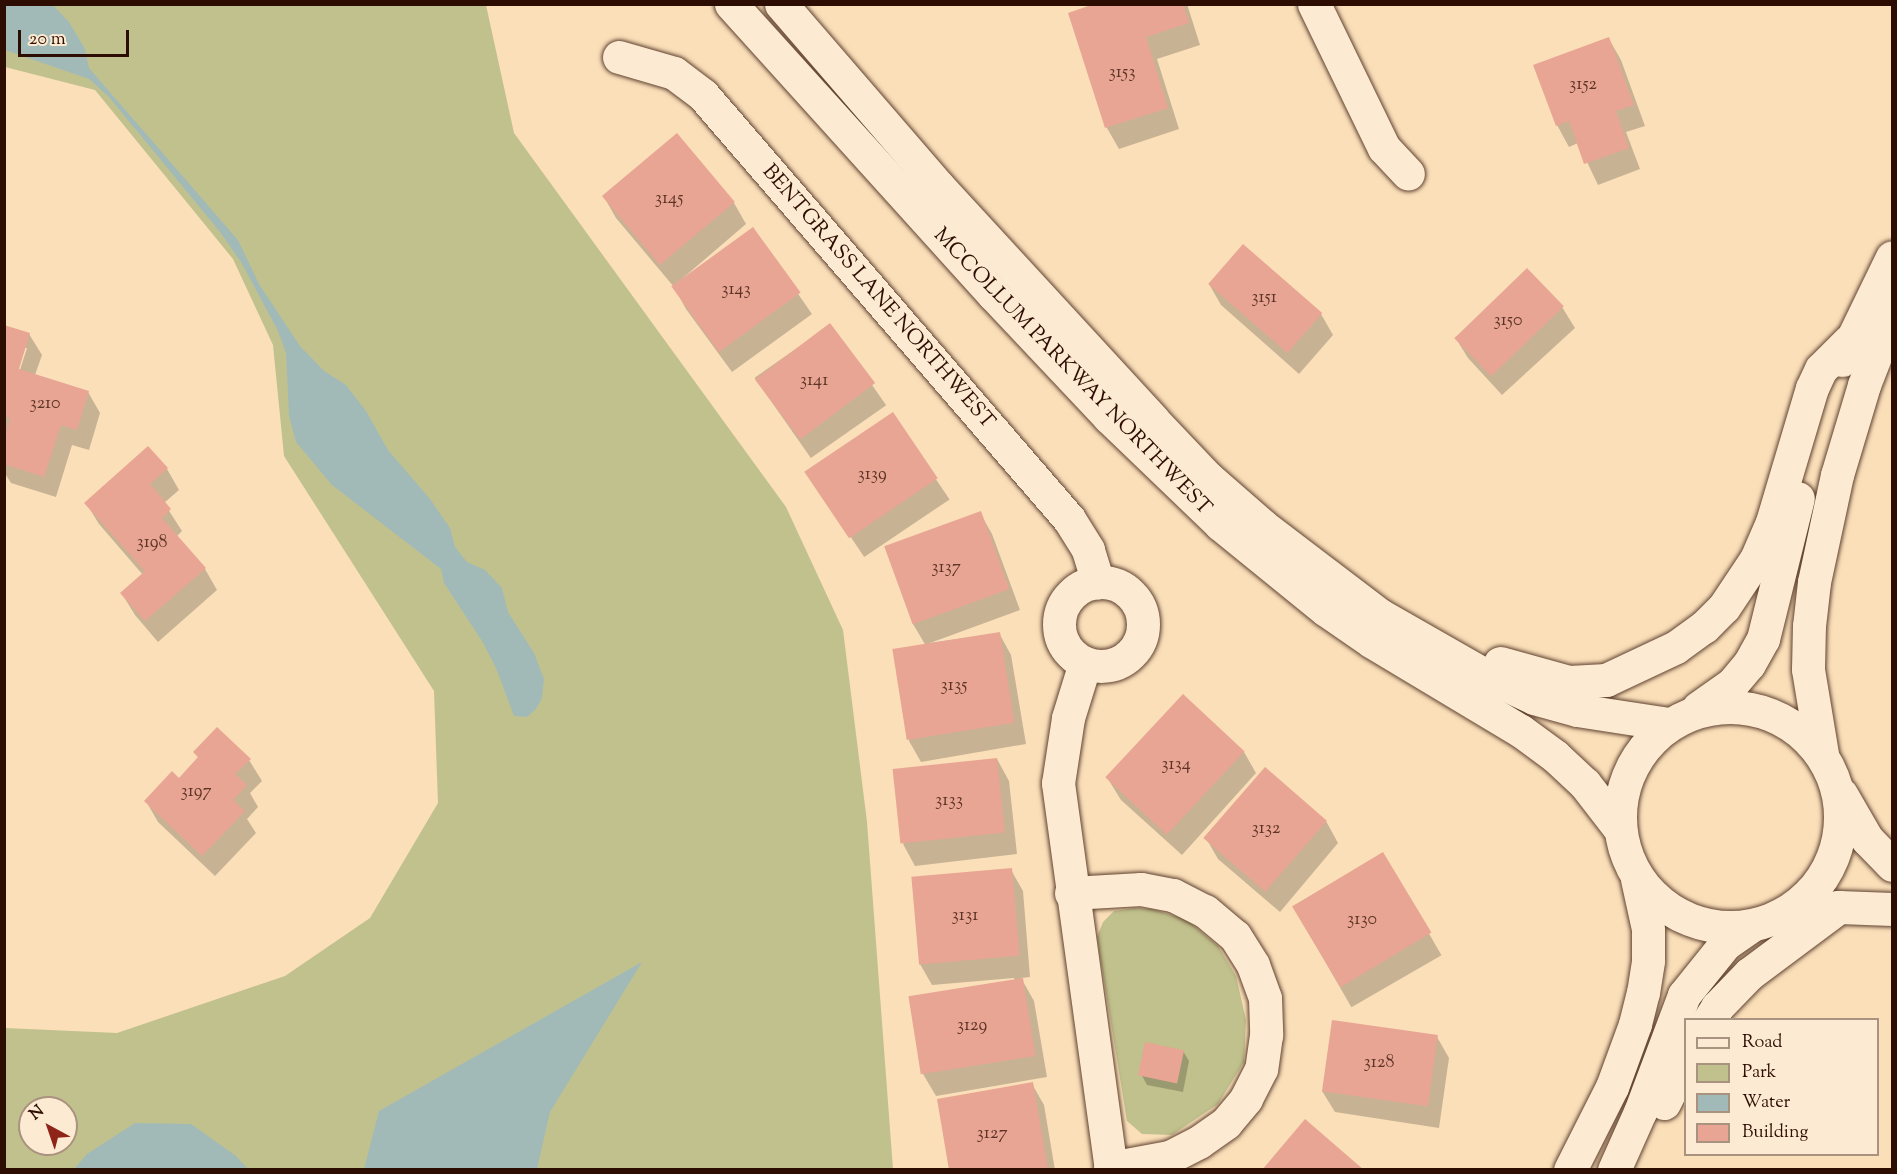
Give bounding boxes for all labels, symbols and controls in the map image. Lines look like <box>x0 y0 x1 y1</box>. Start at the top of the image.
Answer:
scale bar <box>21 18 132 56</box>
text: 20 m <box>29 27 66 53</box>
house number: 3153 <box>1109 62 1135 84</box>
house number: 3152 <box>1569 74 1597 96</box>
street label: BENTGRASS LANE NORTHWEST <box>756 160 1000 434</box>
house number: 3145 <box>655 188 683 210</box>
street label: MCCOLLUM PARKWAY NORTHWEST <box>928 223 1216 521</box>
house number: 3143 <box>721 279 751 301</box>
house number: 3151 <box>1251 287 1277 309</box>
house number: 3150 <box>1493 310 1523 332</box>
house number: 3141 <box>800 370 828 392</box>
house number: 3210 <box>29 393 61 415</box>
house number: 3139 <box>857 464 887 486</box>
house number: 3198 <box>137 532 167 554</box>
house number: 3137 <box>931 557 961 579</box>
house number: 3135 <box>941 675 967 697</box>
house number: 3134 <box>1161 754 1191 776</box>
house number: 3197 <box>181 781 211 803</box>
house number: 3133 <box>935 790 963 812</box>
house number: 3132 <box>1251 818 1281 840</box>
house number: 3131 <box>952 905 978 927</box>
house number: 3130 <box>1347 909 1377 931</box>
house number: 3129 <box>957 1015 987 1037</box>
legend <box>1684 1018 1879 1156</box>
text: Road <box>1742 1030 1782 1056</box>
house number: 3128 <box>1364 1052 1394 1074</box>
text: Park <box>1742 1060 1776 1086</box>
text: Water <box>1742 1090 1790 1116</box>
north arrow <box>18 1096 78 1156</box>
text: N <box>25 1100 50 1126</box>
text: Building <box>1742 1120 1808 1146</box>
house number: 3127 <box>977 1123 1007 1145</box>

